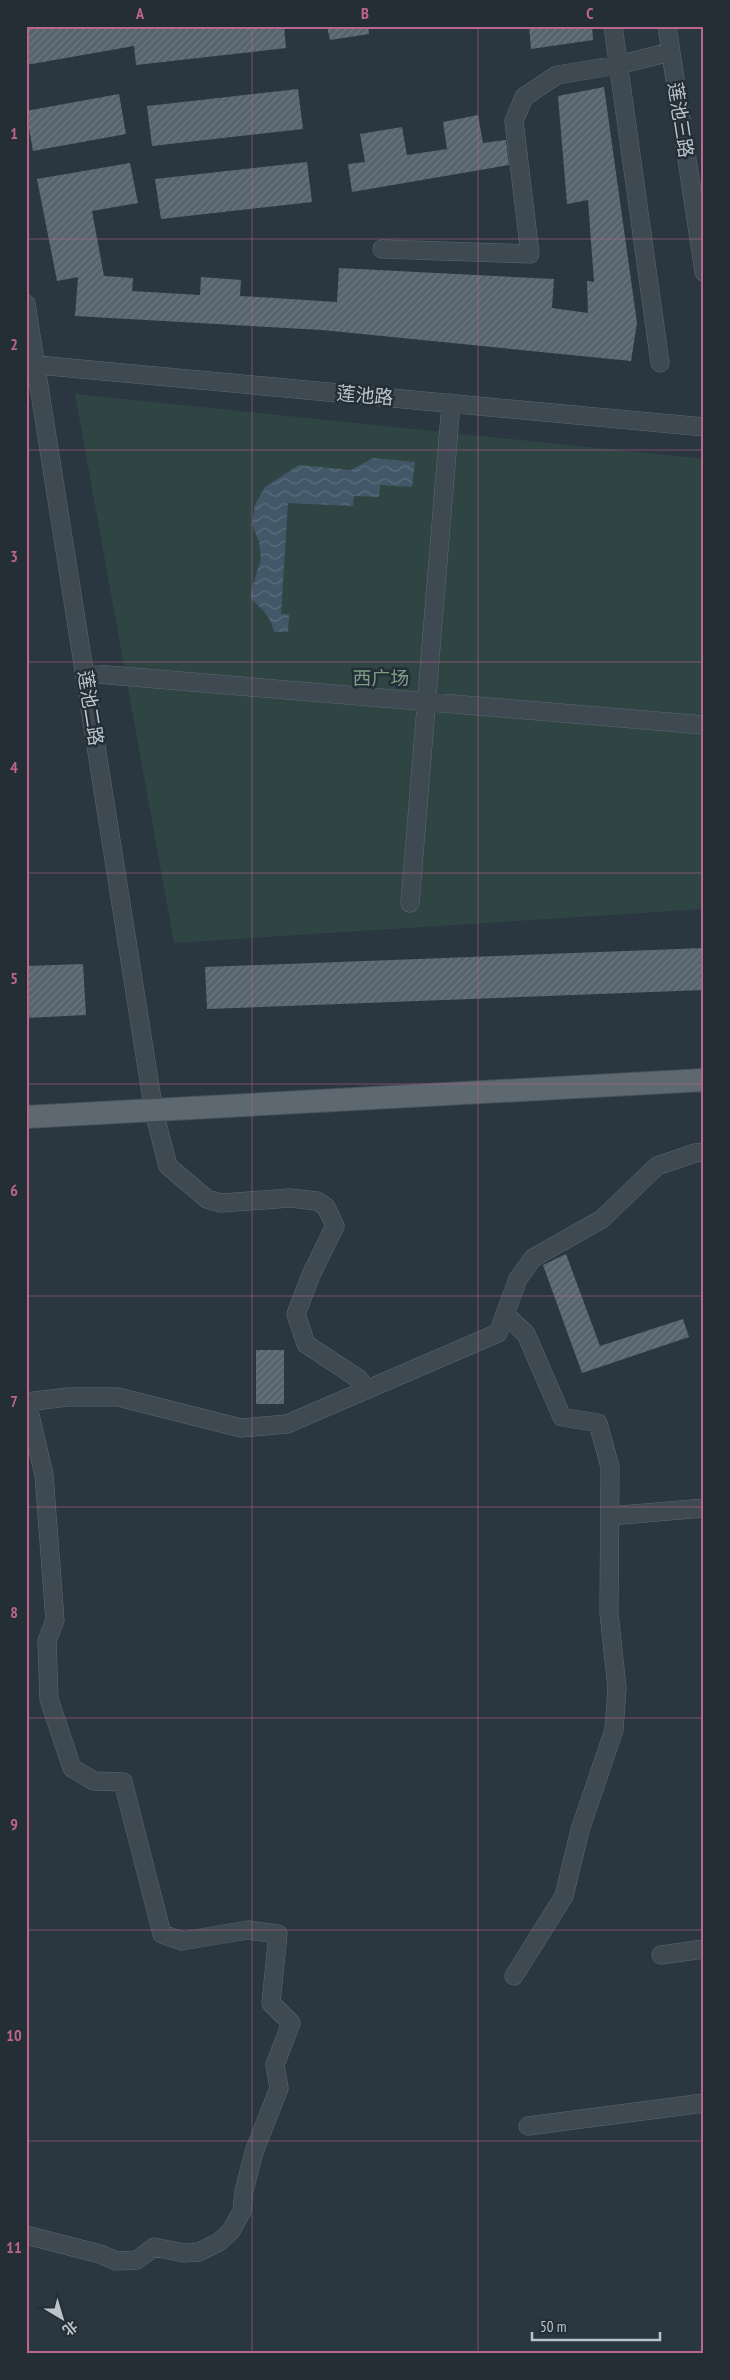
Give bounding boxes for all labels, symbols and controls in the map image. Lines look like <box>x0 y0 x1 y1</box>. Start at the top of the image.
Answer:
text: A <box>135 3 145 23</box>
text: B <box>361 3 369 23</box>
text: C <box>586 3 594 23</box>
street label: 莲池三路 <box>663 81 699 159</box>
text: 1 <box>10 123 18 143</box>
text: 2 <box>10 334 18 354</box>
street label: 莲池路 <box>336 381 394 409</box>
text: 3 <box>10 546 18 566</box>
park label: 西广场 <box>352 666 410 690</box>
street label: 莲池二路 <box>73 669 109 747</box>
text: 4 <box>10 757 18 777</box>
text: 5 <box>10 968 18 988</box>
text: 6 <box>10 1180 18 1200</box>
text: 7 <box>10 1391 18 1411</box>
text: 8 <box>10 1602 18 1622</box>
text: 9 <box>10 1814 18 1834</box>
text: 10 <box>6 2025 22 2045</box>
text: 11 <box>6 2237 22 2257</box>
north arrow <box>38 2292 88 2342</box>
scale bar <box>532 2310 660 2342</box>
text: 北 <box>59 2317 81 2340</box>
text: 50 m <box>540 2317 566 2336</box>

